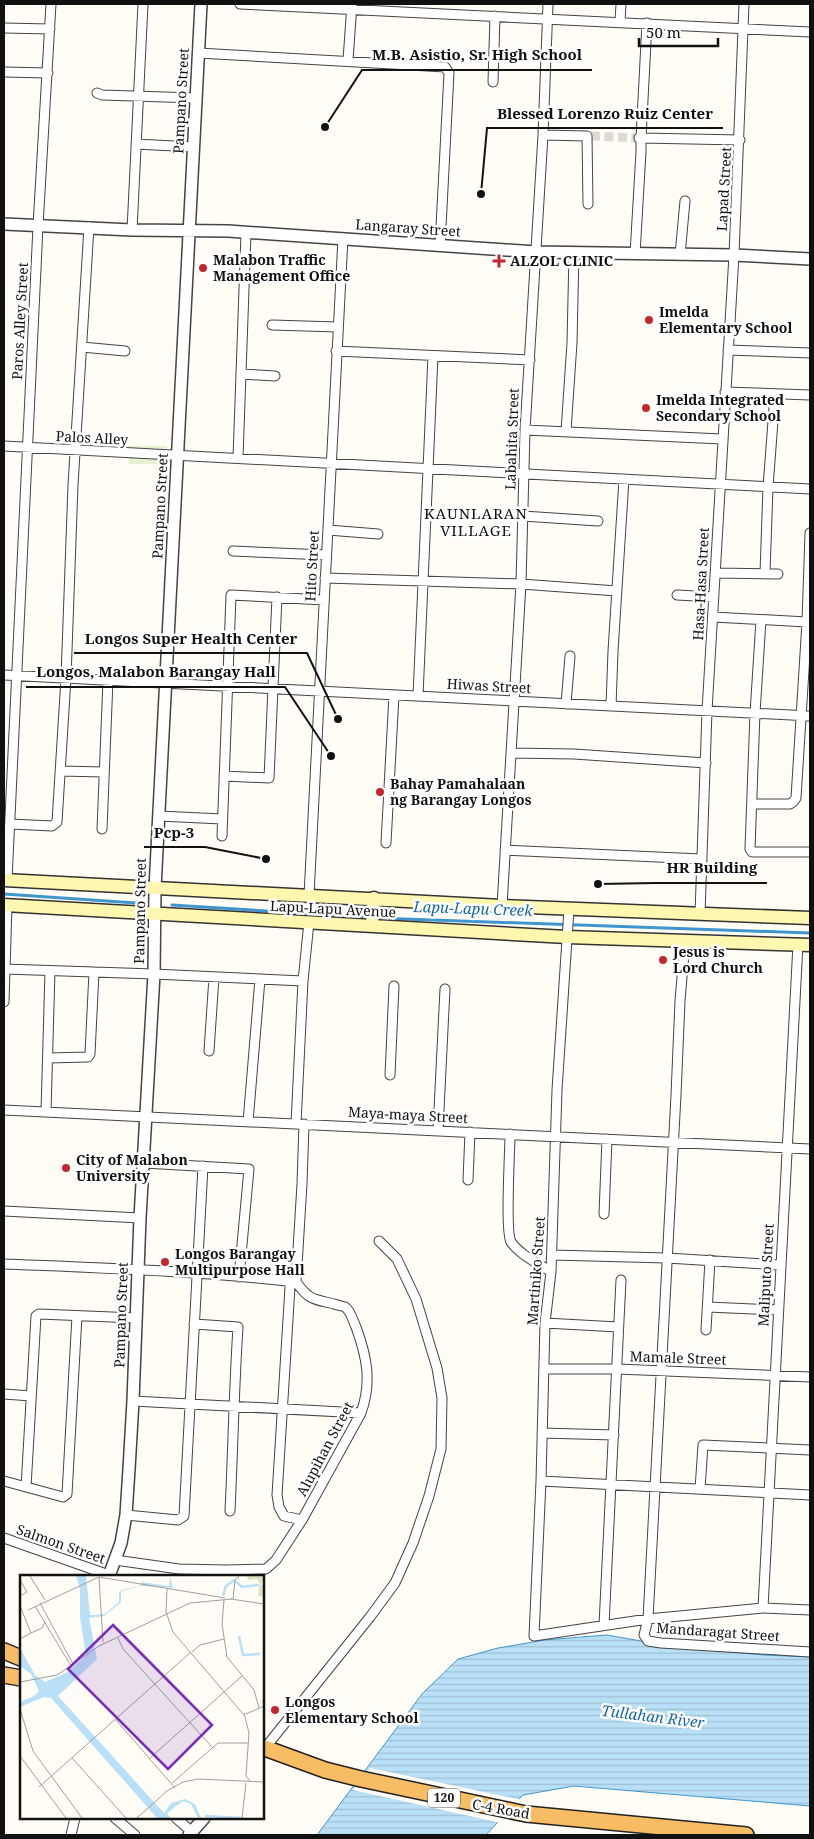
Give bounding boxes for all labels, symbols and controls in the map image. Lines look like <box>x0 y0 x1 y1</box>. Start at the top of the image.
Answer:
scale bar <box>639 15 718 47</box>
text: 50 m <box>646 22 681 42</box>
callout: M.B. Asistio, Sr. High School <box>362 40 592 70</box>
text: M.B. Asistio, Sr. High School <box>372 44 583 64</box>
street label: Pampano Street <box>168 48 193 154</box>
callout: Blessed Lorenzo Ruiz Center <box>487 98 723 128</box>
text: Blessed Lorenzo Ruiz Center <box>497 103 713 123</box>
street label: Lapad Street <box>712 146 735 232</box>
street label: Langaray Street <box>355 214 461 241</box>
place label: Malabon Traffic Management Office <box>213 250 350 285</box>
place label: ALZOL CLINIC <box>510 251 613 270</box>
marker: ALZOL CLINIC <box>492 254 506 268</box>
street label: Paros Alley Street <box>7 262 32 380</box>
marker: Malabon Traffic Management Office <box>197 262 209 274</box>
place label: Imelda Elementary School <box>659 302 792 337</box>
marker: Imelda Elementary School <box>643 314 655 326</box>
street label: Labahita Street <box>500 388 523 490</box>
place label: Imelda Integrated Secondary School <box>656 390 784 425</box>
marker: Imelda Integrated Secondary School <box>640 402 652 414</box>
street label: Palos Alley <box>55 426 129 449</box>
street label: Pampano Street <box>147 453 172 559</box>
district label: KAUNLARAN VILLAGE <box>424 503 528 540</box>
street label: Hasa-Hasa Street <box>688 527 713 641</box>
street label: Hito Street <box>300 530 323 602</box>
callout: Longos Super Health Center <box>74 623 307 653</box>
text: Longos Super Health Center <box>85 628 297 648</box>
callout: Longos, Malabon Barangay Hall <box>26 657 285 687</box>
text: Longos, Malabon Barangay Hall <box>36 661 277 681</box>
street label: Hiwas Street <box>446 674 532 697</box>
place label: Bahay Pamahalaan ng Barangay Longos <box>390 774 532 809</box>
marker: Bahay Pamahalaan ng Barangay Longos <box>374 786 386 798</box>
callout: Pcp-3 <box>144 817 205 847</box>
text: Pcp-3 <box>154 822 194 842</box>
callout: HR Building <box>656 853 767 883</box>
text: HR Building <box>667 857 758 877</box>
street label: Pampano Street <box>129 858 150 964</box>
street label: Lapu-Lapu Avenue <box>270 896 397 921</box>
water label: Lapu-Lapu Creek <box>412 896 533 920</box>
place label: Jesus is Lord Church <box>672 942 763 977</box>
marker: Jesus is Lord Church <box>657 954 669 966</box>
street label: Maya-maya Street <box>348 1102 469 1127</box>
place label: City of Malabon University <box>76 1150 188 1185</box>
marker: City of Malabon University <box>60 1162 72 1174</box>
street label: Martiniko Street <box>522 1216 549 1326</box>
street label: Maliputo Street <box>753 1223 778 1327</box>
place label: Longos Barangay Multipurpose Hall <box>175 1244 305 1279</box>
marker: Longos Barangay Multipurpose Hall <box>159 1256 171 1268</box>
street label: Pampano Street <box>109 1262 132 1368</box>
street label: Mamale Street <box>629 1346 727 1369</box>
street label: Alupihan Street <box>292 1398 358 1499</box>
street label: Salmon Street <box>14 1519 108 1568</box>
inset map <box>20 1575 264 1819</box>
street label: Mandaragat Street <box>656 1618 780 1645</box>
place label: Longos Elementary School <box>285 1692 418 1727</box>
water label: Tullahan River <box>601 1700 707 1732</box>
marker: Longos Elementary School <box>269 1704 281 1716</box>
road number: 120 <box>428 1789 460 1808</box>
street label: C-4 Road <box>471 1794 532 1823</box>

